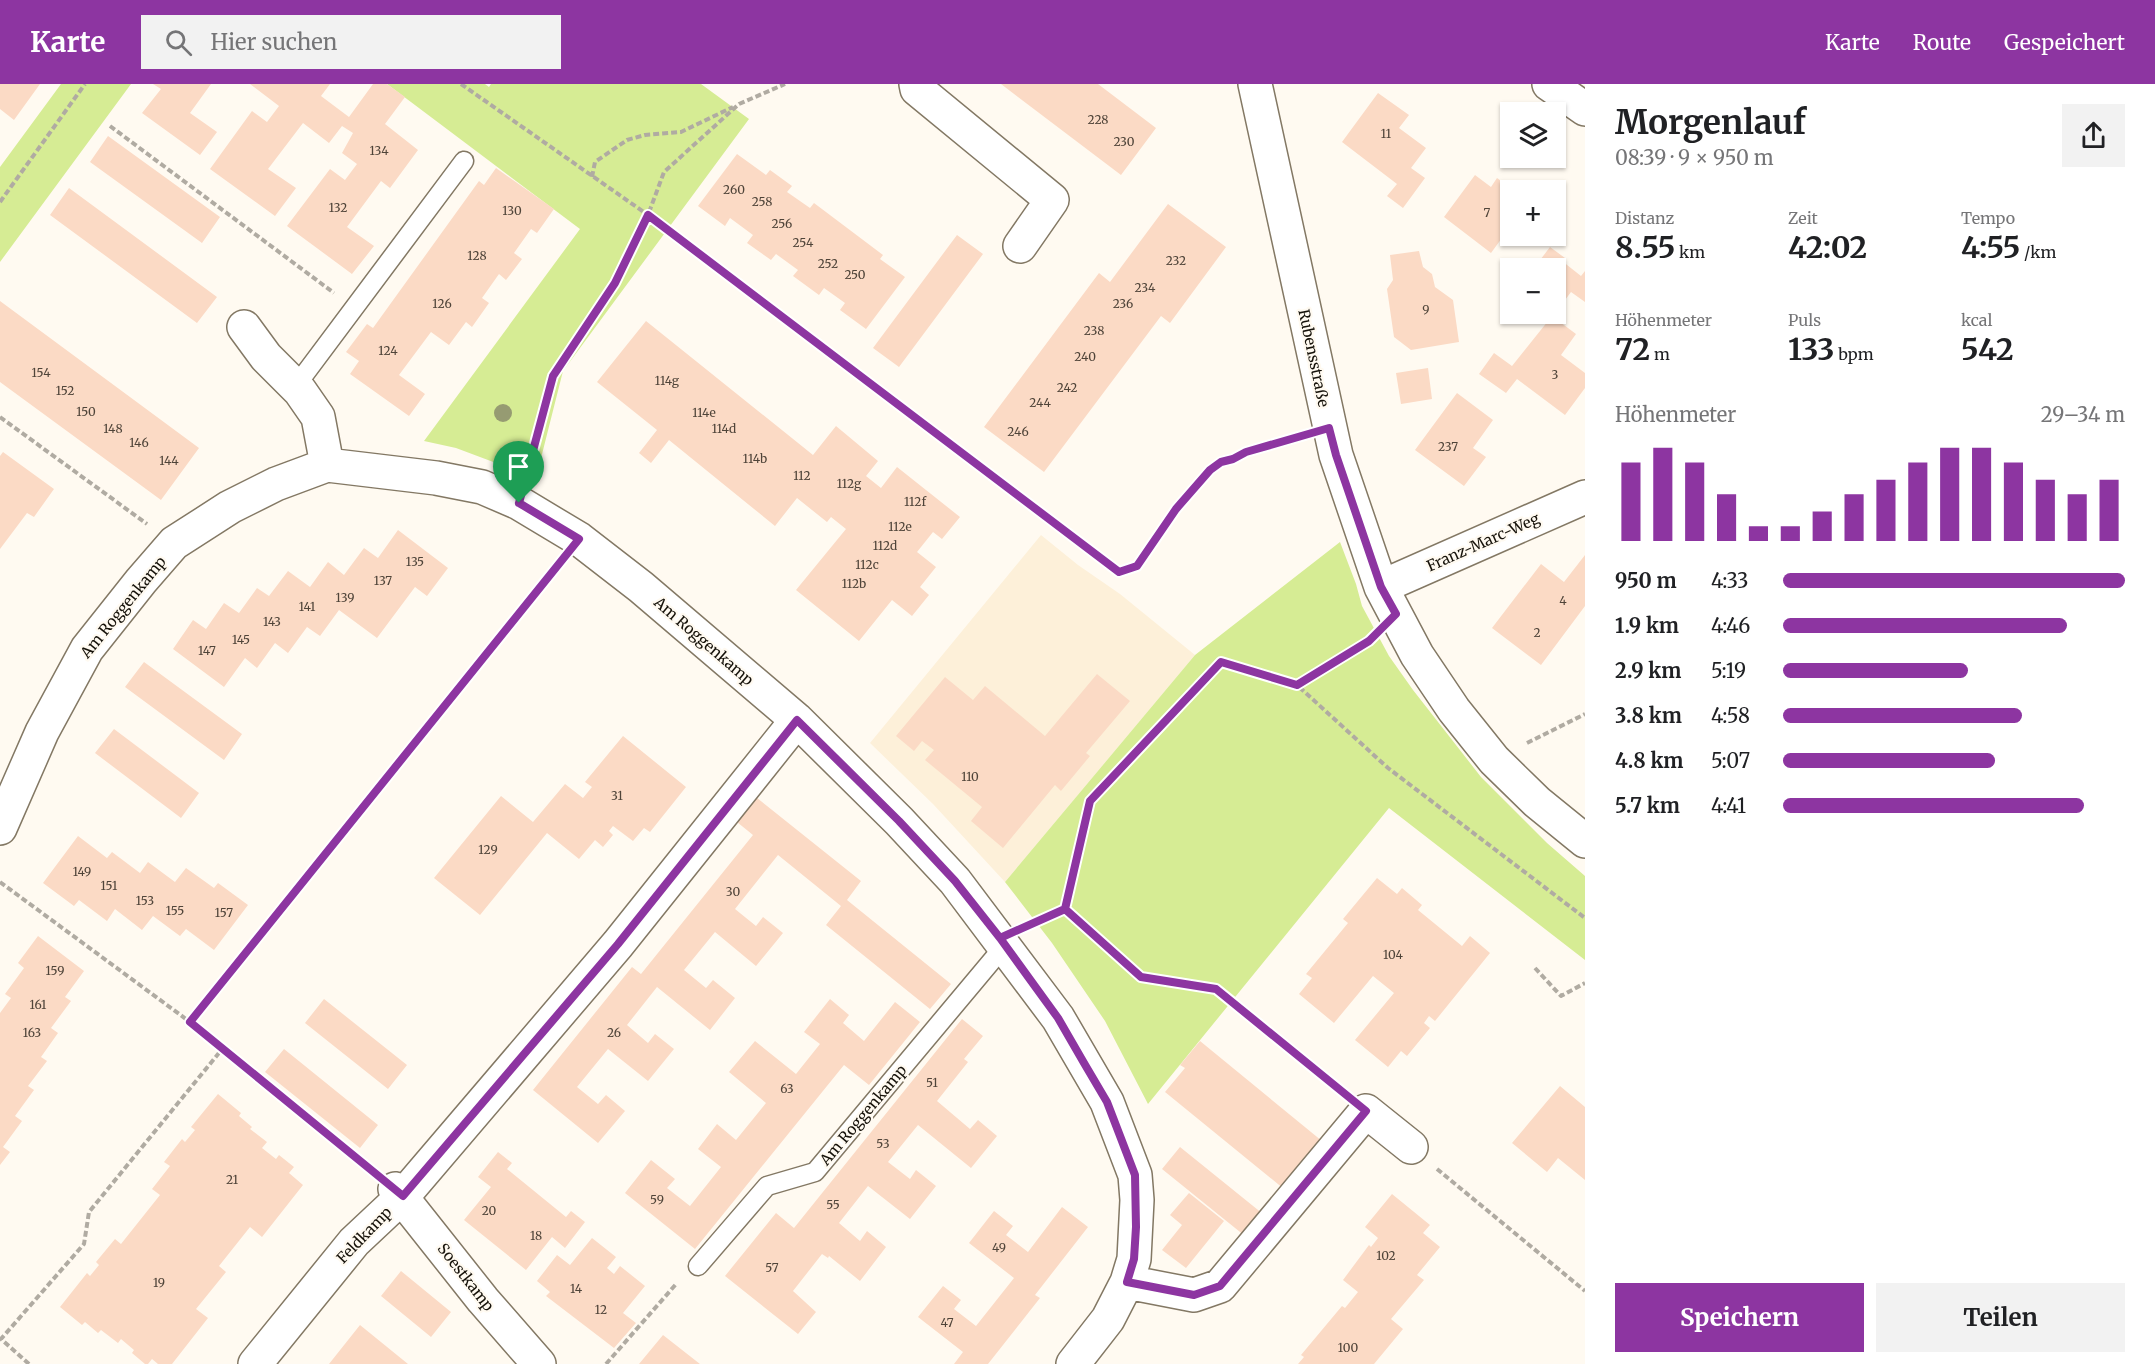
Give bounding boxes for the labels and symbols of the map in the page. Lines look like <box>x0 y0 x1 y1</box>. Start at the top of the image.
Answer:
house number: 228 <box>1087 112 1109 127</box>
house number: 11 <box>1381 126 1392 141</box>
house number: 230 <box>1113 134 1135 149</box>
house number: 134 <box>369 143 389 158</box>
house number: 260 <box>723 182 745 197</box>
house number: 258 <box>752 194 772 209</box>
house number: 132 <box>329 200 347 215</box>
house number: 130 <box>502 203 522 218</box>
house number: 7 <box>1484 205 1491 220</box>
house number: 256 <box>772 216 792 231</box>
house number: 254 <box>793 235 814 250</box>
house number: 128 <box>467 248 487 263</box>
house number: 232 <box>1166 253 1186 268</box>
house number: 252 <box>818 256 838 271</box>
house number: 250 <box>844 267 866 282</box>
house number: 234 <box>1135 280 1156 295</box>
house number: 126 <box>432 296 452 311</box>
house number: 236 <box>1113 296 1133 311</box>
house number: 9 <box>1422 302 1430 317</box>
street label: Rubensstraße <box>1294 307 1334 409</box>
house number: 238 <box>1084 323 1104 338</box>
house number: 124 <box>378 343 398 358</box>
house number: 240 <box>1074 349 1096 364</box>
house number: 154 <box>31 365 51 380</box>
house number: 3 <box>1552 367 1559 382</box>
house number: 114g <box>655 373 680 388</box>
house number: 242 <box>1057 380 1077 395</box>
house number: 152 <box>56 383 74 398</box>
house number: 244 <box>1029 395 1051 410</box>
house number: 150 <box>76 404 96 419</box>
house number: 114e <box>692 405 716 420</box>
house number: 148 <box>103 421 123 436</box>
house number: 114d <box>712 421 736 436</box>
house number: 246 <box>1007 424 1029 439</box>
house number: 146 <box>129 435 149 450</box>
house number: 237 <box>1438 439 1458 454</box>
pin <box>493 441 544 503</box>
house number: 114b <box>743 451 767 466</box>
house number: 144 <box>159 453 179 468</box>
house number: 112 <box>793 468 811 483</box>
house number: 112g <box>837 476 862 491</box>
house number: 112f <box>904 494 926 509</box>
street label: Franz-Marc-Weg <box>1424 509 1542 575</box>
house number: 112e <box>888 519 912 534</box>
house number: 112d <box>873 538 897 553</box>
street label: Am Roggenkamp <box>76 552 170 662</box>
house number: 135 <box>406 554 424 569</box>
house number: 112c <box>855 557 879 572</box>
house number: 137 <box>374 573 392 588</box>
house number: 112b <box>842 576 866 591</box>
house number: 139 <box>336 590 354 605</box>
street label: Am Roggenkamp <box>650 592 758 689</box>
house number: 4 <box>1559 593 1567 608</box>
house number: 141 <box>299 599 316 614</box>
house number: 143 <box>263 614 281 629</box>
house number: 2 <box>1533 625 1541 640</box>
house number: 145 <box>232 632 250 647</box>
house number: 147 <box>198 643 216 658</box>
house number: 110 <box>961 769 979 784</box>
house number: 31 <box>611 788 623 803</box>
house number: 129 <box>478 842 498 857</box>
house number: 149 <box>73 864 91 879</box>
house number: 151 <box>101 878 118 893</box>
house number: 30 <box>726 884 740 899</box>
house number: 153 <box>136 893 154 908</box>
house number: 155 <box>166 903 184 918</box>
house number: 157 <box>215 905 233 920</box>
house number: 104 <box>1383 947 1404 962</box>
house number: 159 <box>46 963 64 978</box>
house number: 161 <box>30 997 47 1012</box>
house number: 163 <box>23 1025 41 1040</box>
house number: 26 <box>607 1025 621 1040</box>
street label: Am Roggenkamp <box>815 1061 911 1170</box>
house number: 51 <box>926 1075 938 1090</box>
house number: 63 <box>780 1081 794 1096</box>
house number: 53 <box>876 1136 890 1151</box>
house number: 21 <box>226 1172 239 1187</box>
house number: 59 <box>650 1192 664 1207</box>
house number: 55 <box>826 1197 840 1212</box>
street label: Feldkamp <box>332 1203 396 1267</box>
house number: 20 <box>482 1203 497 1218</box>
house number: 18 <box>530 1228 542 1243</box>
street label: Soestkamp <box>434 1239 498 1315</box>
house number: 49 <box>992 1240 1006 1255</box>
house number: 102 <box>1376 1248 1396 1263</box>
house number: 57 <box>765 1260 779 1275</box>
house number: 19 <box>153 1275 165 1290</box>
house number: 14 <box>570 1281 583 1296</box>
house number: 12 <box>595 1302 607 1317</box>
house number: 47 <box>940 1315 954 1330</box>
house number: 100 <box>1338 1340 1358 1355</box>

